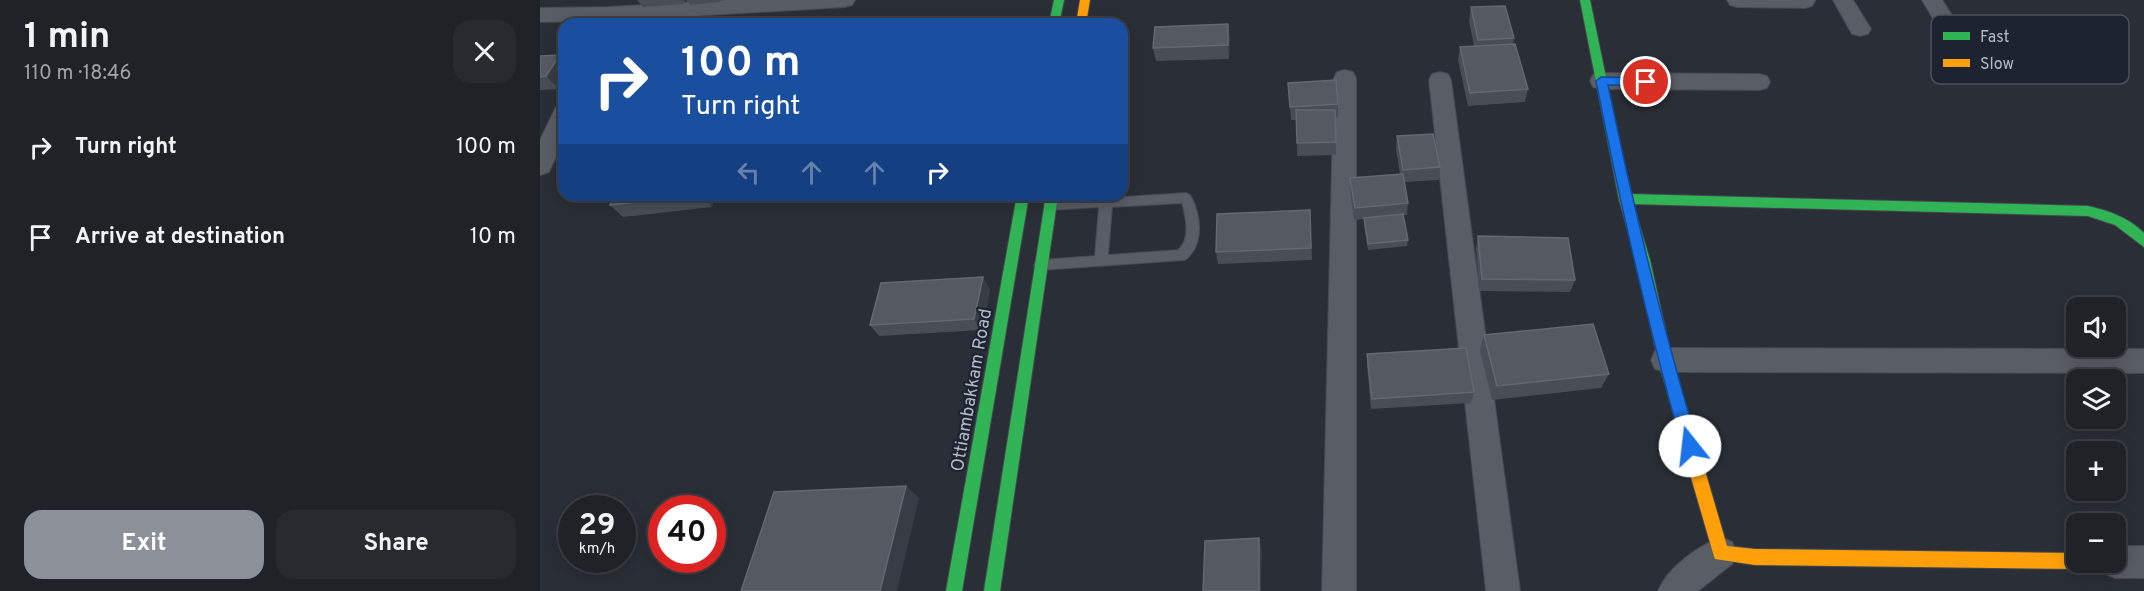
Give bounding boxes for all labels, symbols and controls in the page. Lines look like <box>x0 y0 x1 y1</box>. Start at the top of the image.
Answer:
text: 1 min <box>24 15 110 61</box>
legend <box>1931 15 2129 84</box>
button: close <box>453 20 516 83</box>
text: Fast <box>1980 28 2010 48</box>
text: 100 m <box>681 38 800 91</box>
icon: right <box>582 42 660 120</box>
text: Slow <box>1980 55 2014 75</box>
pin <box>1620 56 1671 107</box>
text: 110 m · 18:46 <box>24 61 131 87</box>
icon: arrive <box>1629 65 1662 98</box>
text: Turn right <box>681 90 800 124</box>
icon: right <box>24 131 57 164</box>
text: Turn right <box>75 134 177 161</box>
text: 100 m <box>456 134 516 161</box>
icon: left <box>732 156 765 189</box>
icon: ahead <box>795 156 828 189</box>
icon: ahead <box>858 156 891 189</box>
icon: right <box>921 156 954 189</box>
icon: arrive <box>24 221 57 254</box>
text: Arrive at destination <box>75 224 285 251</box>
text: 10 m <box>470 224 516 251</box>
map controls <box>2066 297 2126 573</box>
button: sound <box>2066 297 2126 357</box>
street label: Ottiambakkam Road <box>947 307 998 474</box>
button: layers <box>2066 369 2126 429</box>
position arrow <box>1658 414 1722 478</box>
button: + <box>2066 441 2126 501</box>
speed limit sign: 40 <box>648 495 726 573</box>
text: 29 <box>579 508 615 545</box>
button: Exit <box>24 510 264 579</box>
button: Share <box>276 510 516 579</box>
button: − <box>2066 513 2126 573</box>
text: km/h <box>579 540 615 559</box>

